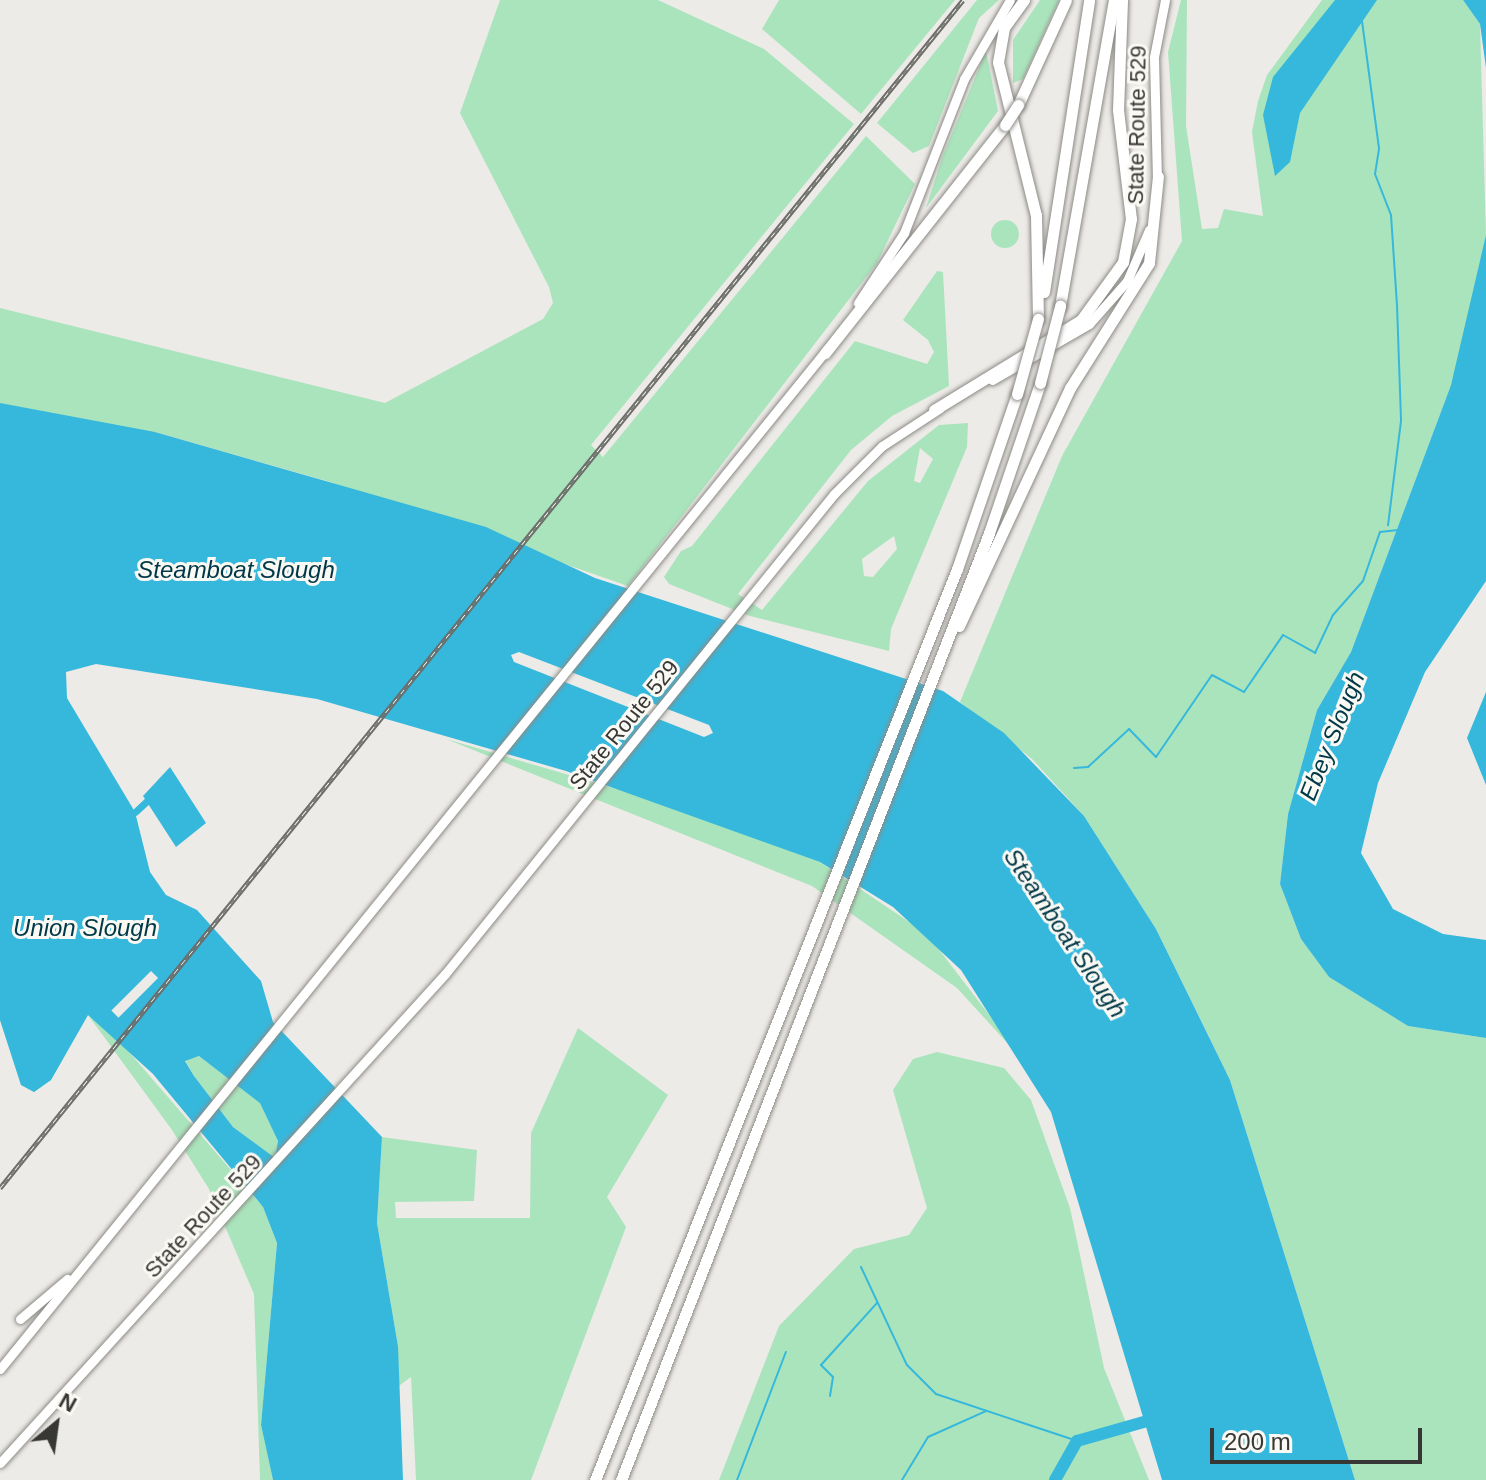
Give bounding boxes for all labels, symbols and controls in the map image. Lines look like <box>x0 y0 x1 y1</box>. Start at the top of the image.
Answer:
street label: State Route 529 <box>1122 45 1152 205</box>
water label: Steamboat Slough <box>137 556 335 584</box>
street label: State Route 529 <box>564 655 684 795</box>
water label: Ebey Slough <box>1293 668 1371 804</box>
water label: Steamboat Slough <box>998 843 1132 1023</box>
water label: Union Slough <box>13 914 157 942</box>
street label: State Route 529 <box>139 1149 267 1283</box>
north arrow <box>16 1384 96 1464</box>
text: N <box>55 1388 81 1417</box>
scale bar <box>1214 1412 1426 1462</box>
text: 200 m <box>1224 1428 1291 1455</box>

